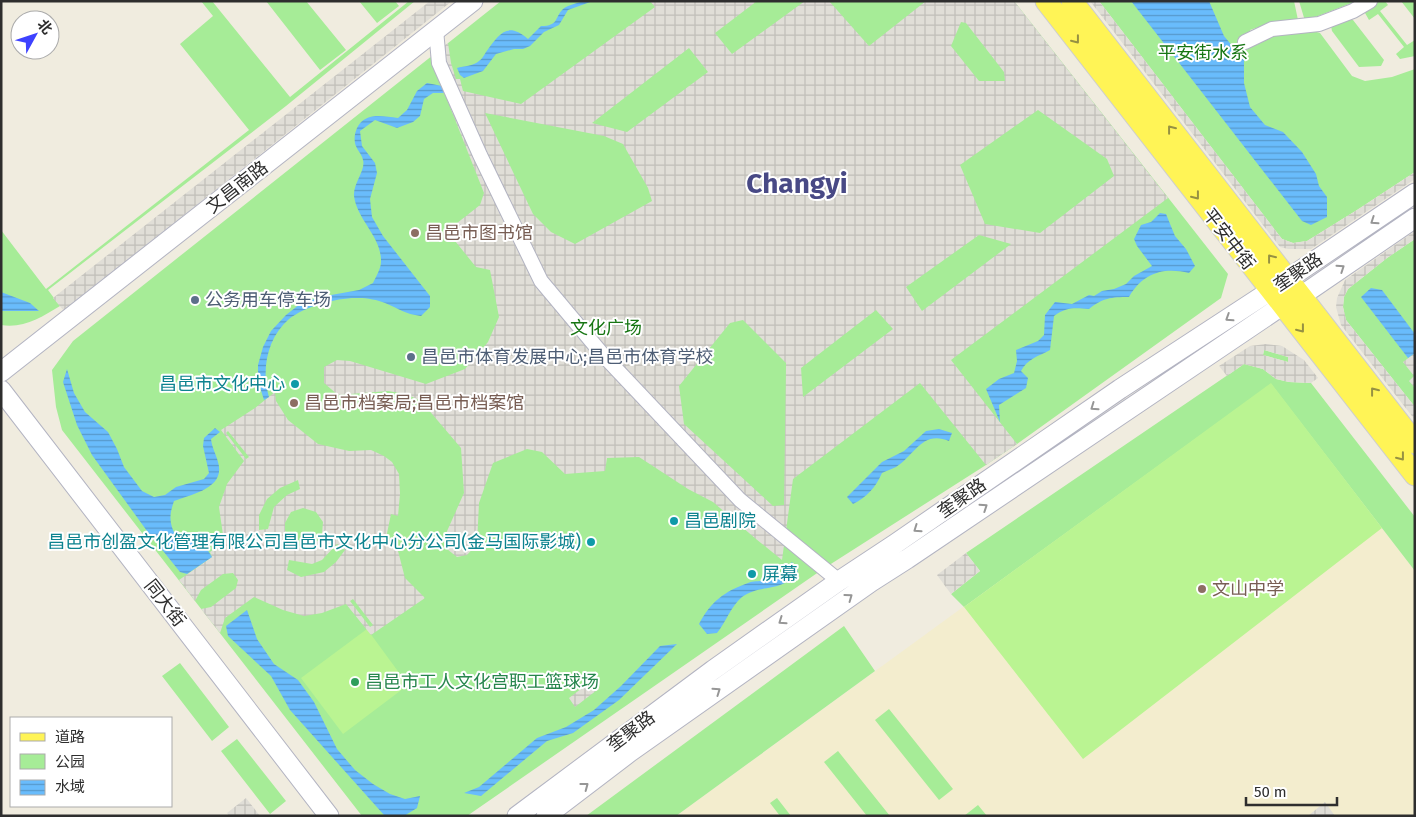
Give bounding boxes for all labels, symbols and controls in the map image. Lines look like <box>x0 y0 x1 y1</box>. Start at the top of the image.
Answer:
north arrow <box>10 10 60 60</box>
text: 北 <box>34 16 56 38</box>
one-way arrow <box>1070 34 1078 43</box>
park label: 平安街水系 <box>1158 42 1248 64</box>
one-way arrow <box>1168 125 1177 135</box>
street label: 文昌南路 <box>202 156 272 218</box>
district label: Changyi <box>746 167 848 200</box>
one-way arrow <box>1191 190 1199 199</box>
street label: 平安中街 <box>1198 204 1260 274</box>
one-way arrow <box>1371 214 1380 224</box>
place label: 昌邑市图书馆 <box>425 222 533 244</box>
marker: 昌邑市图书馆 <box>409 227 421 239</box>
street label: 奎聚路 <box>1269 248 1327 296</box>
one-way arrow <box>1268 255 1276 264</box>
one-way arrow <box>1336 265 1345 275</box>
place label: 公务用车停车场 <box>205 289 331 311</box>
marker: 公务用车停车场 <box>189 294 201 306</box>
one-way arrow <box>1225 312 1235 321</box>
park label: 文化广场 <box>570 317 642 339</box>
one-way arrow <box>1295 323 1304 333</box>
place label: 昌邑市体育发展中心;昌邑市体育学校 <box>421 346 713 368</box>
marker: 昌邑市体育发展中心;昌邑市体育学校 <box>405 351 417 363</box>
place label: 昌邑市文化中心 <box>159 373 285 395</box>
marker: 昌邑市文化中心 <box>289 378 301 390</box>
one-way arrow <box>1372 388 1380 397</box>
place label: 昌邑市档案局;昌邑市档案馆 <box>304 392 524 414</box>
marker: 昌邑市档案局;昌邑市档案馆 <box>288 397 300 409</box>
one-way arrow <box>1090 401 1099 410</box>
one-way arrow <box>1395 451 1403 460</box>
street label: 奎聚路 <box>934 474 990 522</box>
one-way arrow <box>979 504 988 513</box>
place label: 昌邑剧院 <box>684 510 756 532</box>
marker: 昌邑剧院 <box>668 515 680 527</box>
one-way arrow <box>913 523 922 532</box>
place label: 昌邑市创盈文化管理有限公司昌邑市文化中心分公司(金马国际影城) <box>47 531 581 553</box>
marker: 昌邑市创盈文化管理有限公司昌邑市文化中心分公司(金马国际影城) <box>585 536 597 548</box>
place label: 屏幕 <box>762 563 798 585</box>
marker: 屏幕 <box>746 568 758 580</box>
street label: 同大街 <box>140 575 190 631</box>
place label: 文山中学 <box>1212 578 1284 600</box>
marker: 文山中学 <box>1196 583 1208 595</box>
one-way arrow <box>843 594 853 603</box>
one-way arrow <box>779 615 788 624</box>
place label: 昌邑市工人文化宫职工篮球场 <box>365 671 599 693</box>
marker: 昌邑市工人文化宫职工篮球场 <box>349 676 361 688</box>
one-way arrow <box>711 688 720 697</box>
street label: 奎聚路 <box>603 706 659 756</box>
legend <box>10 717 172 807</box>
text: 道路 <box>55 728 85 746</box>
text: 公园 <box>55 753 85 771</box>
scale bar <box>1246 774 1337 806</box>
text: 水域 <box>55 778 85 796</box>
one-way arrow <box>579 783 589 792</box>
text: 50 m <box>1254 783 1287 801</box>

